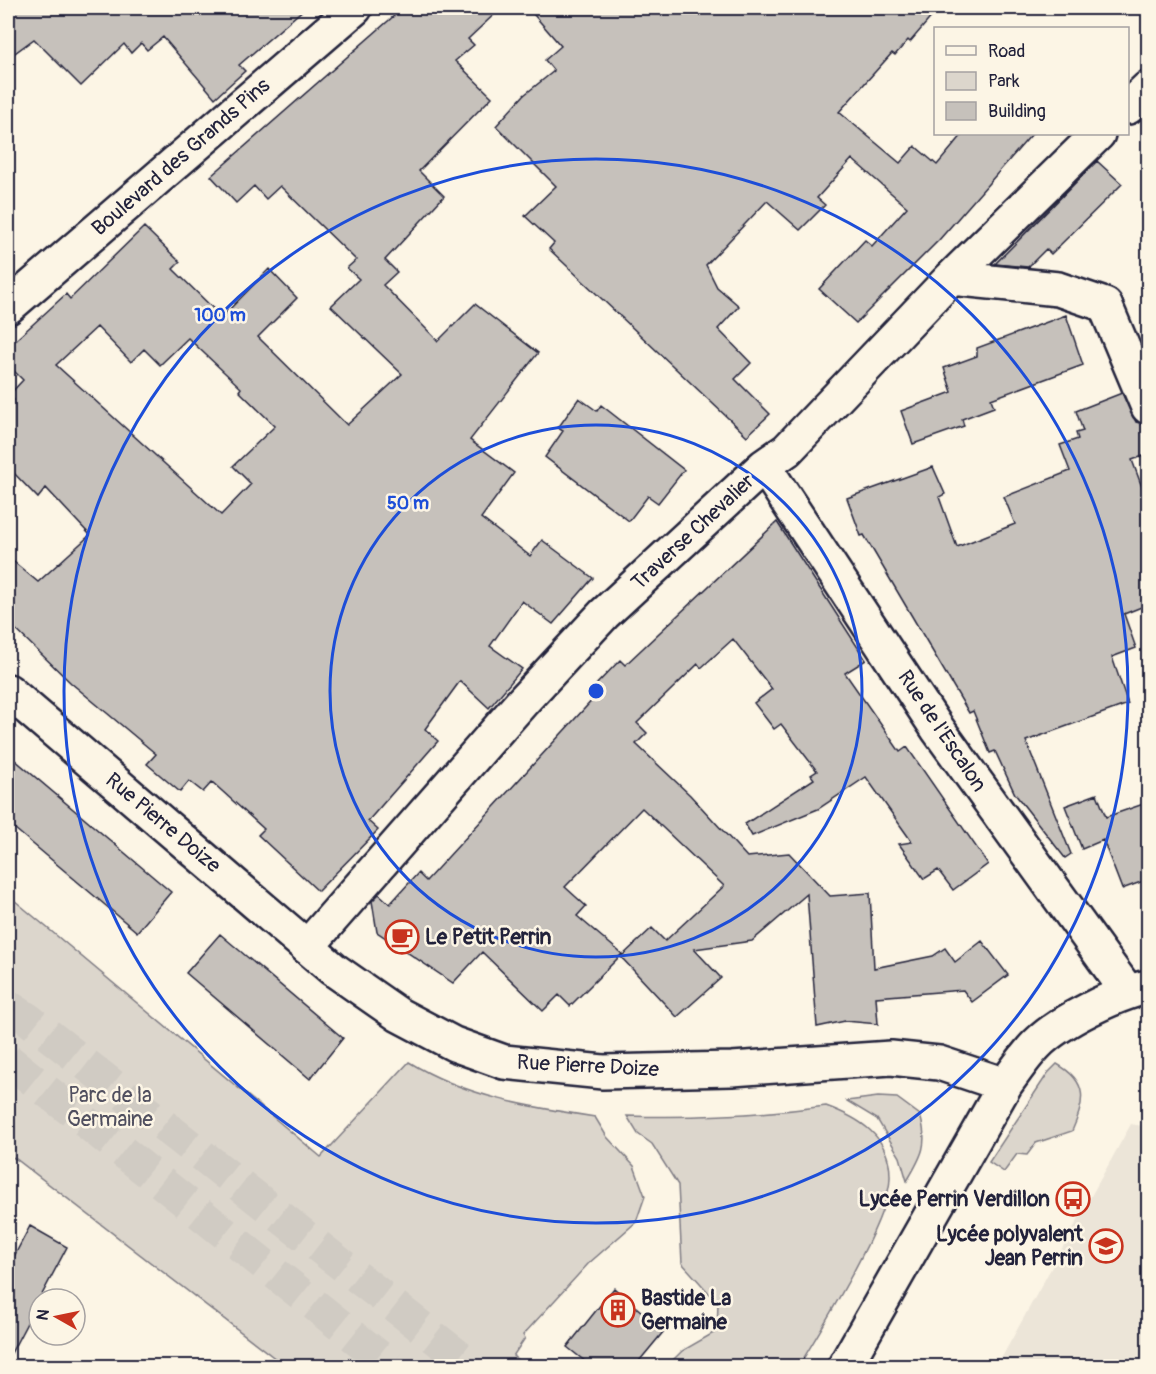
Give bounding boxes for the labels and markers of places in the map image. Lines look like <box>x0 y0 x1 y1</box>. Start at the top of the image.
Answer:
centre of rings <box>586 681 606 701</box>
cafe icon: Le Petit Perrin <box>384 919 420 955</box>
place label: Le Petit Perrin <box>425 924 551 951</box>
bus stop icon: Lycée Perrin Verdillon <box>1055 1181 1091 1217</box>
place label: Lycée Perrin Verdillon <box>859 1186 1050 1213</box>
place label: Lycée polyvalent Jean Perrin <box>936 1221 1084 1272</box>
school or university icon: Lycée polyvalent Jean Perrin <box>1088 1228 1124 1264</box>
place label: Bastide La Germaine <box>641 1285 731 1336</box>
building icon: Bastide La Germaine <box>600 1292 636 1328</box>

